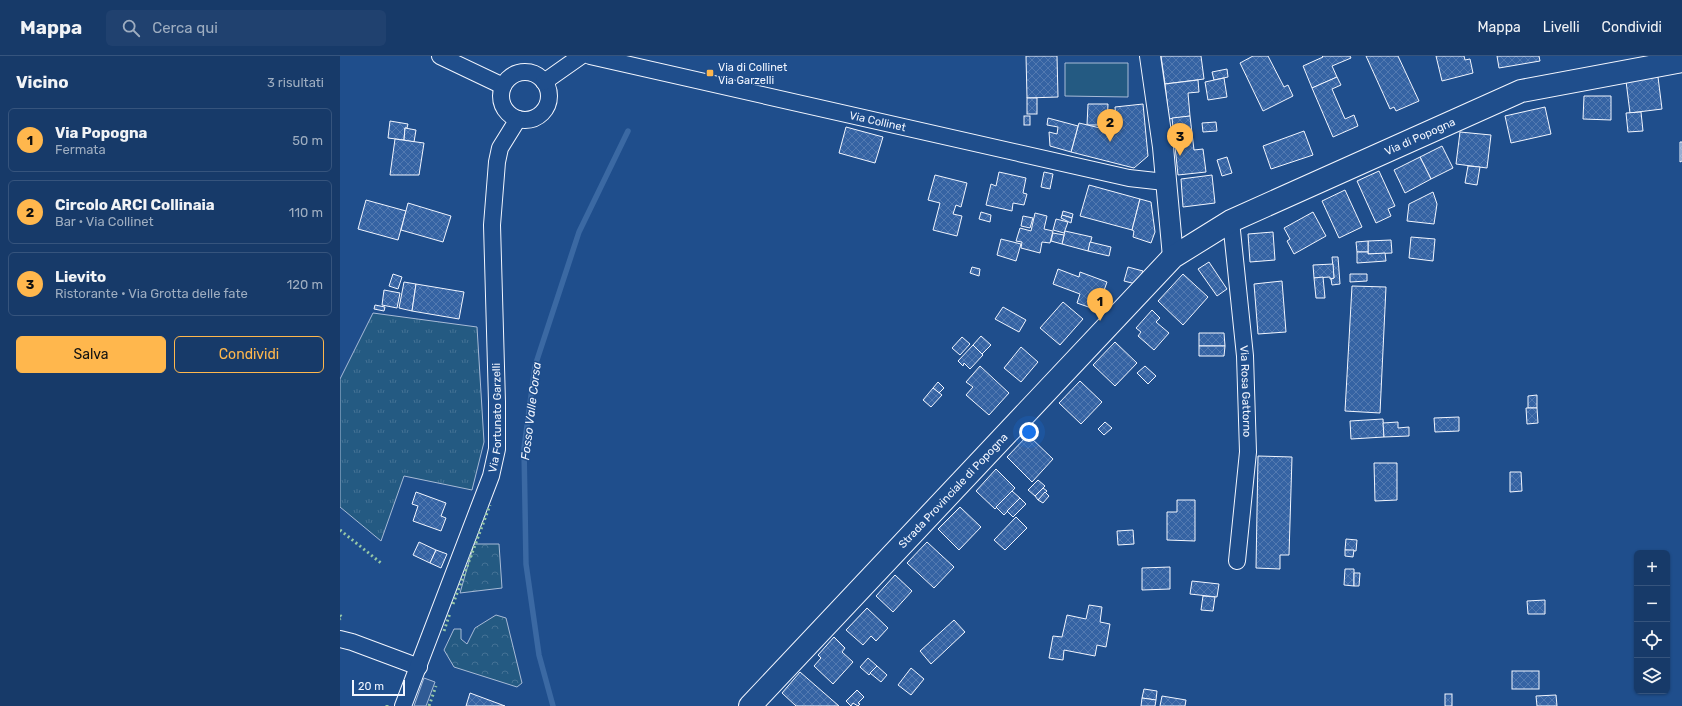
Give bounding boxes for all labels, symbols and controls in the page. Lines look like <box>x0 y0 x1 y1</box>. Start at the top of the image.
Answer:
search box <box>106 10 386 46</box>
text: Mappa <box>20 16 82 39</box>
icon: search <box>120 17 142 39</box>
text: Cerca qui <box>152 19 218 37</box>
text: Mappa <box>1477 19 1521 36</box>
text: Livelli <box>1543 19 1580 36</box>
text: Condividi <box>1602 19 1662 36</box>
place label: Via di Collinet Via Garzelli <box>718 61 788 87</box>
marker: Via di Collinet Via Garzelli <box>705 68 715 78</box>
text: Vicino <box>16 72 69 92</box>
text: 3 risultati <box>267 75 324 90</box>
street label: Via Collinet <box>848 108 908 134</box>
pin: 2 <box>1097 109 1123 142</box>
street label: Via di Popogna <box>1382 115 1457 158</box>
pin: 3 <box>1167 123 1193 156</box>
text: Via Popogna <box>55 124 147 142</box>
text: 1 <box>27 133 33 148</box>
text: 50 m <box>292 133 323 148</box>
text: Fermata <box>55 142 106 157</box>
text: Circolo ARCI Collinaia <box>55 196 215 214</box>
text: 2 <box>26 205 34 220</box>
text: 110 m <box>289 205 323 220</box>
text: Bar · Via Collinet <box>55 214 154 229</box>
text: Lievito <box>55 268 106 286</box>
text: 3 <box>26 277 34 292</box>
text: 120 m <box>287 277 323 292</box>
text: Ristorante · Via Grotta delle fate <box>55 286 248 301</box>
pin: 1 <box>1087 288 1113 321</box>
button: Salva <box>16 336 166 373</box>
button: Condividi <box>174 336 324 373</box>
street label: Via Rosa Gattorno <box>1237 345 1254 438</box>
water label: Fosso Valle Corsa <box>518 361 544 461</box>
street label: Via Fortunato Garzelli <box>485 363 504 474</box>
your location <box>1019 422 1039 442</box>
street label: Strada Provinciale di Popogna <box>896 430 1010 551</box>
map controls <box>1634 550 1670 694</box>
button: + <box>1634 550 1670 586</box>
button: − <box>1634 586 1670 622</box>
button: locate <box>1634 622 1670 658</box>
button: layers <box>1634 658 1670 694</box>
scale bar <box>352 678 405 697</box>
text: 20 m <box>358 680 384 693</box>

